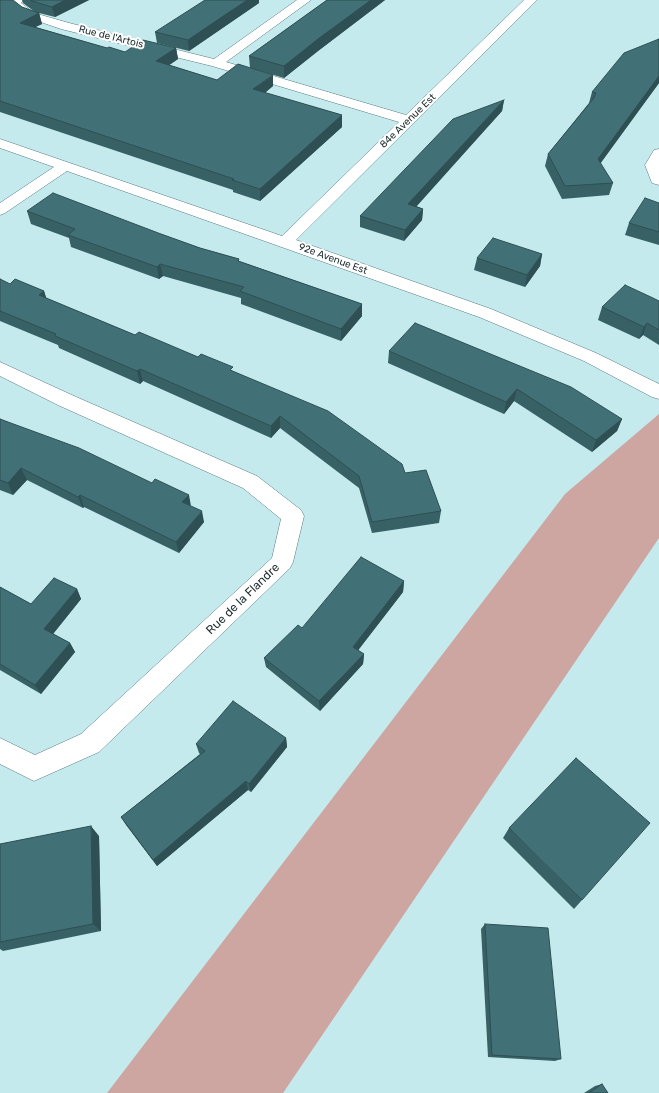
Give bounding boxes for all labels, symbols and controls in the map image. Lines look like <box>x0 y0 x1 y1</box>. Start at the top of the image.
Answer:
street label: Rue de l'Artois <box>77 23 145 51</box>
street label: 84e Avenue Est <box>378 91 438 151</box>
street label: 92e Avenue Est <box>297 241 369 277</box>
street label: Rue de la Flandre <box>203 560 283 638</box>

